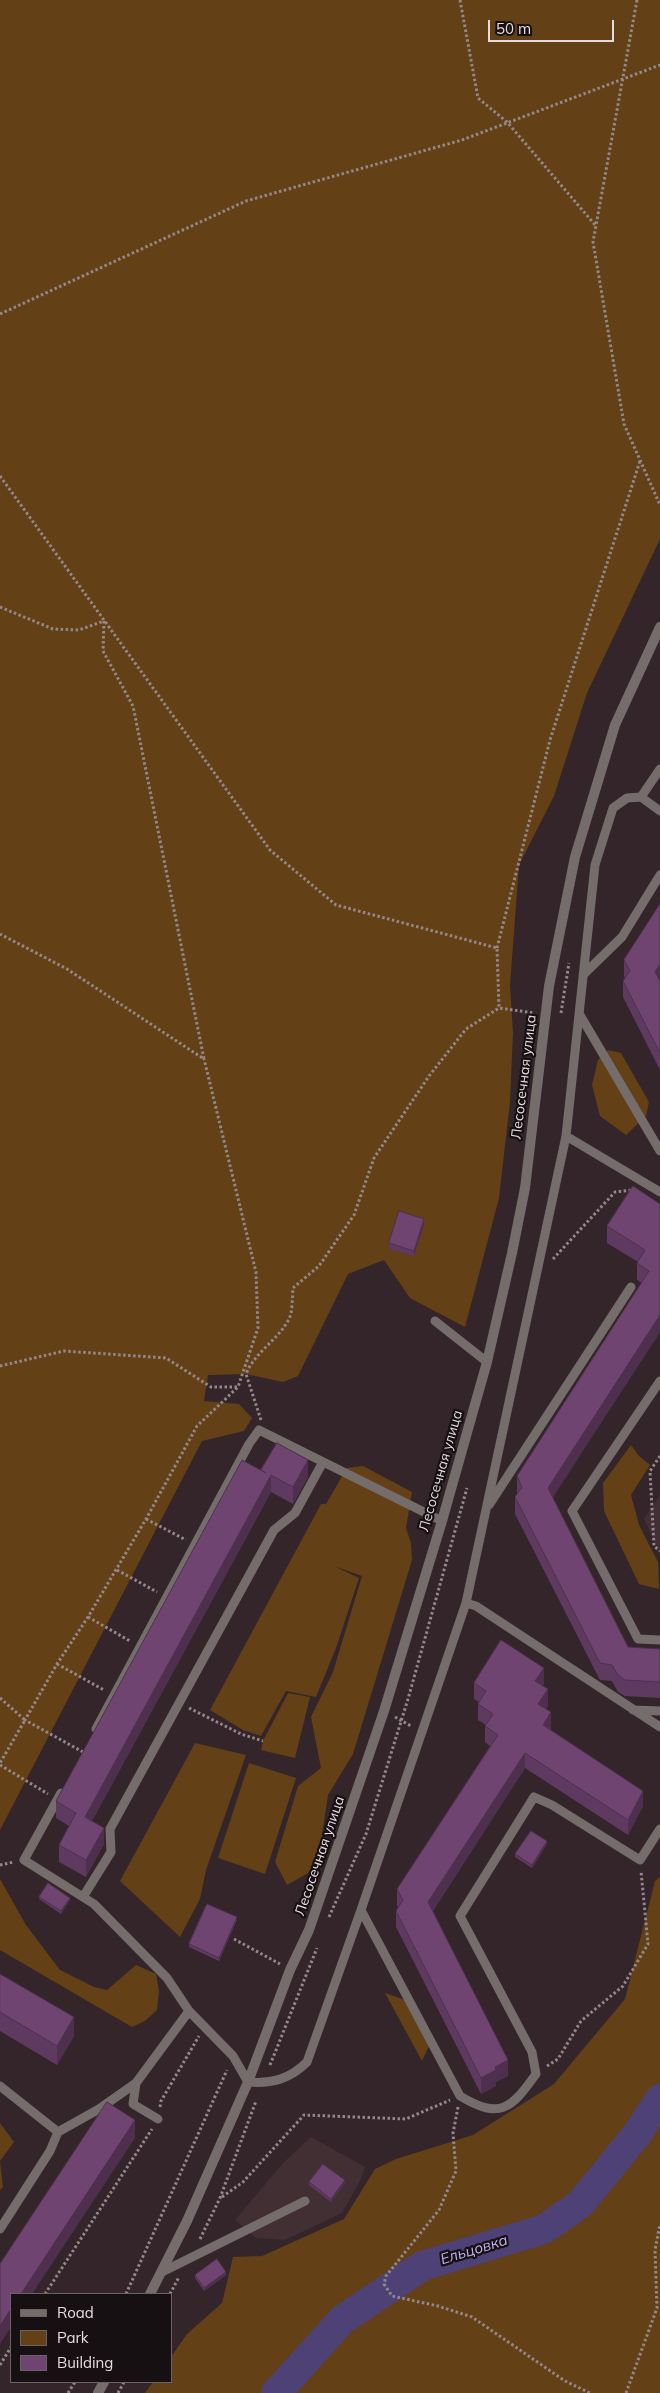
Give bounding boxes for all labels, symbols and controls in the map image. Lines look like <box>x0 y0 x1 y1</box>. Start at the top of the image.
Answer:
scale bar <box>490 10 616 42</box>
text: 50 m <box>496 19 531 38</box>
street label: Лесосечная улица <box>508 1014 540 1140</box>
street label: Лесосечная улица <box>416 1408 466 1534</box>
street label: Лесосечная улица <box>292 1794 348 1918</box>
water label: Ельцовка <box>438 2231 510 2269</box>
legend <box>10 2293 172 2383</box>
text: Road <box>57 2303 94 2322</box>
text: Park <box>57 2328 89 2347</box>
text: Building <box>57 2353 113 2372</box>

